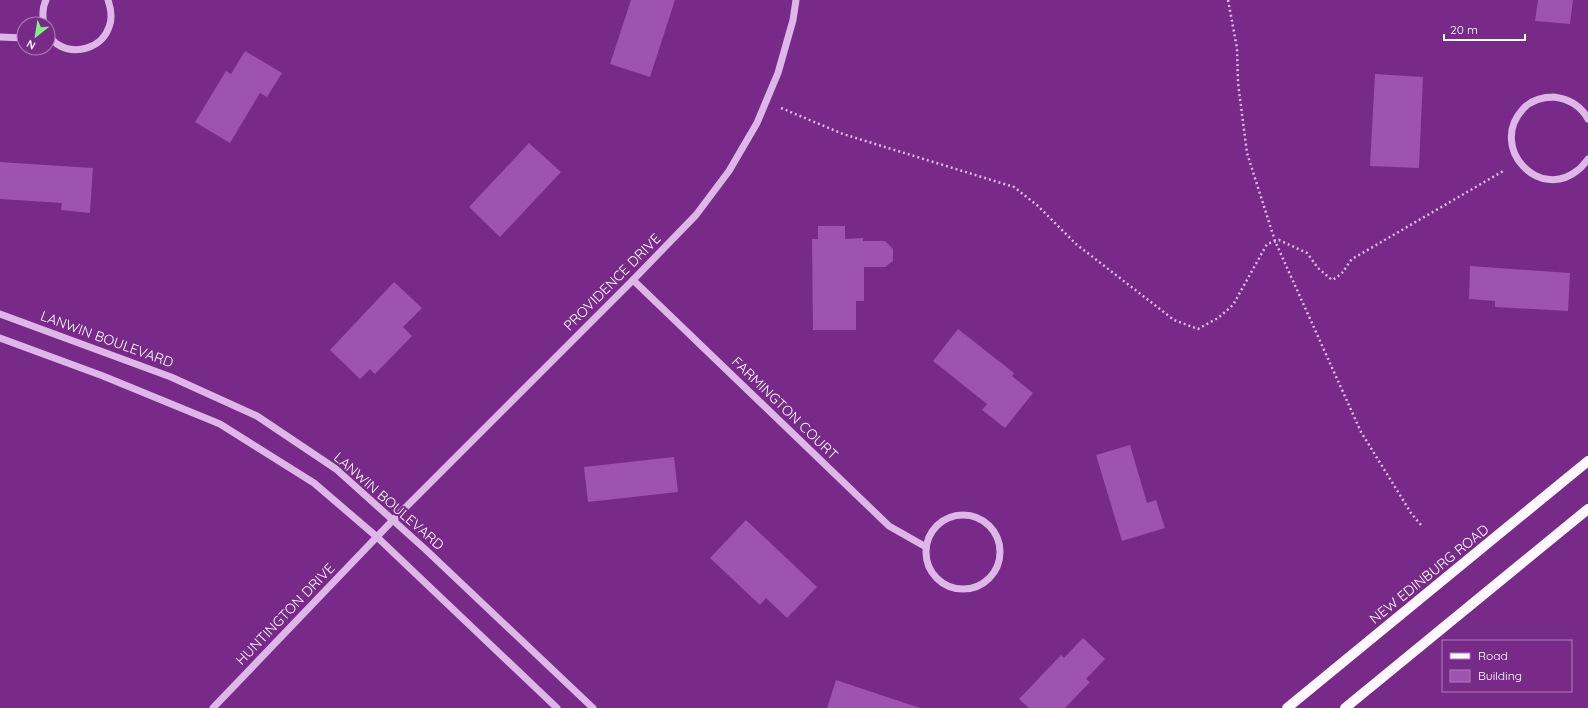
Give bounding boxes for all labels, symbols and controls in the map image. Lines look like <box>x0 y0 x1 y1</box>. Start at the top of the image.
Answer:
north arrow <box>16 16 56 56</box>
scale bar <box>1444 16 1525 42</box>
text: 20 m <box>1450 22 1478 37</box>
text: N <box>24 37 38 53</box>
street label: PROVIDENCE DRIVE <box>560 230 664 334</box>
street label: LANWIN BOULEVARD <box>38 307 176 371</box>
street label: FARMINGTON COURT <box>728 353 842 463</box>
street label: LANWIN BOULEVARD <box>330 448 448 554</box>
street label: NEW EDINBURG ROAD <box>1366 520 1492 628</box>
street label: HUNTINGTON DRIVE <box>232 559 338 669</box>
legend <box>1442 640 1572 692</box>
text: Road <box>1478 648 1508 663</box>
text: Building <box>1478 668 1522 683</box>

